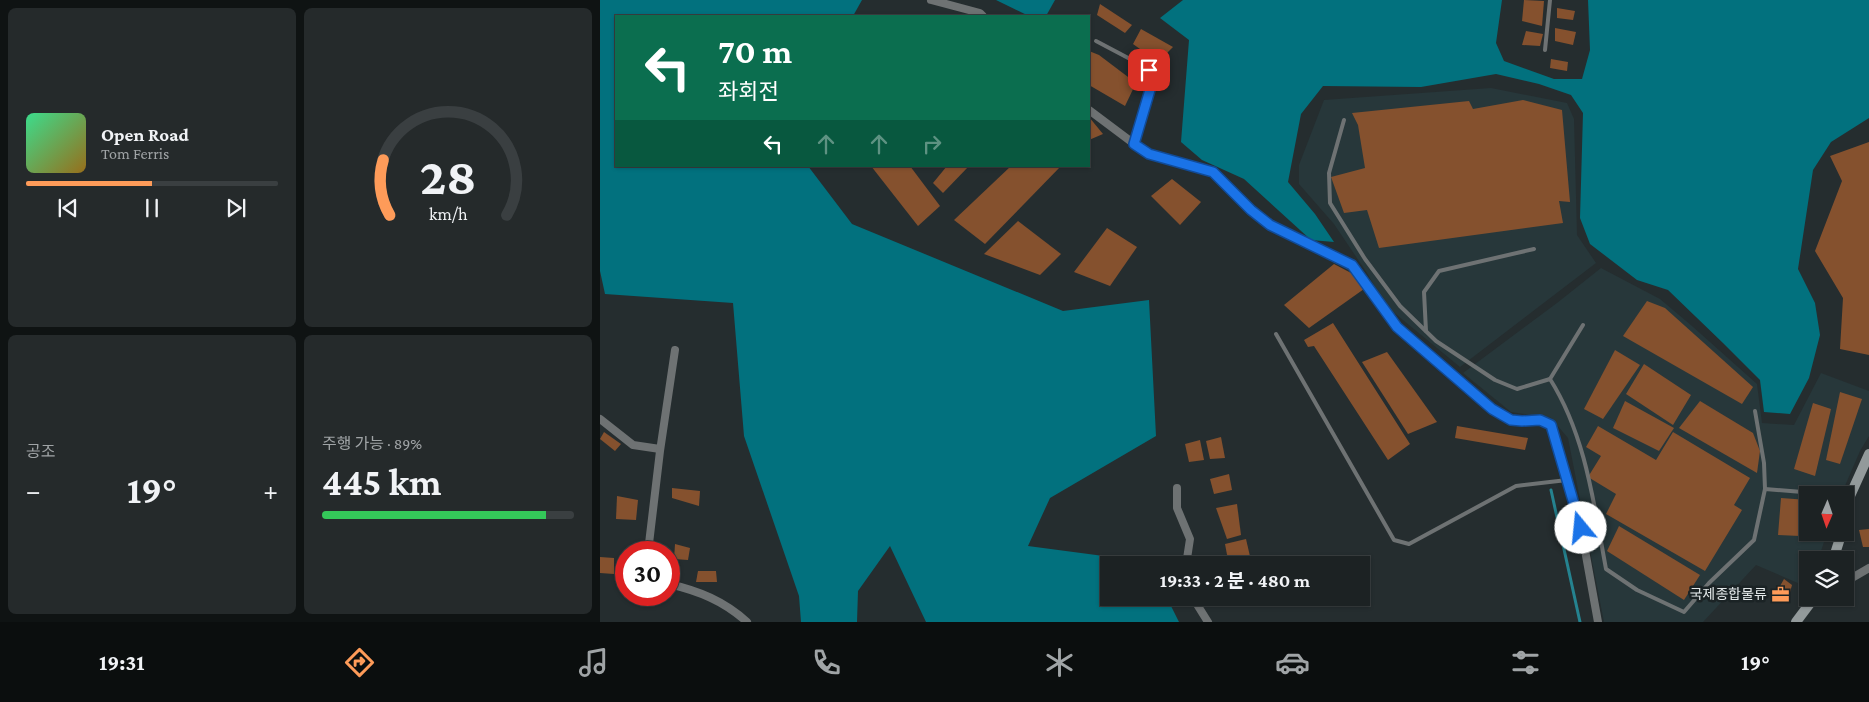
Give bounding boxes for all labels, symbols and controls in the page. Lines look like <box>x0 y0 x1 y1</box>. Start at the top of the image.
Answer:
text: 70 m <box>718 32 792 71</box>
icon: left <box>635 35 700 100</box>
pin <box>1128 49 1170 91</box>
icon: arrive <box>1135 56 1163 84</box>
text: 좌회전 <box>718 79 779 104</box>
text: Open Road <box>101 124 189 145</box>
icon: left <box>759 130 787 158</box>
icon: ahead <box>812 130 840 158</box>
icon: ahead <box>865 130 893 158</box>
icon: right <box>918 130 946 158</box>
text: Tom Ferris <box>101 145 169 162</box>
text: 28 <box>420 147 476 205</box>
icon: previous <box>54 194 82 222</box>
icon: pause <box>138 194 166 222</box>
icon: next <box>222 194 250 222</box>
text: km/h <box>429 204 468 224</box>
text: 주행 가능 · 89% <box>322 435 422 452</box>
text: 공조 <box>26 443 55 460</box>
text: 445 km <box>322 461 442 503</box>
text: 19° <box>127 469 177 511</box>
text: − <box>26 475 41 506</box>
text: + <box>263 475 278 506</box>
north arrow <box>1799 486 1854 541</box>
map controls <box>1799 486 1854 606</box>
position arrow <box>1554 501 1606 553</box>
speed limit sign: 30 <box>615 541 680 606</box>
button: layers <box>1799 551 1854 606</box>
text: 19:33 · 2 분 · 480 m <box>1160 570 1310 591</box>
office icon: 국제종합물류 <box>1771 584 1791 604</box>
place label: 국제종합물류 <box>1690 586 1767 602</box>
icon: directions <box>342 645 377 680</box>
icon: music <box>576 645 611 680</box>
icon: phone <box>809 645 844 680</box>
icon: climate <box>1042 645 1077 680</box>
icon: car <box>1275 645 1310 680</box>
icon: filters <box>1508 645 1543 680</box>
text: 19:31 <box>99 650 144 675</box>
text: 19° <box>1741 650 1770 675</box>

